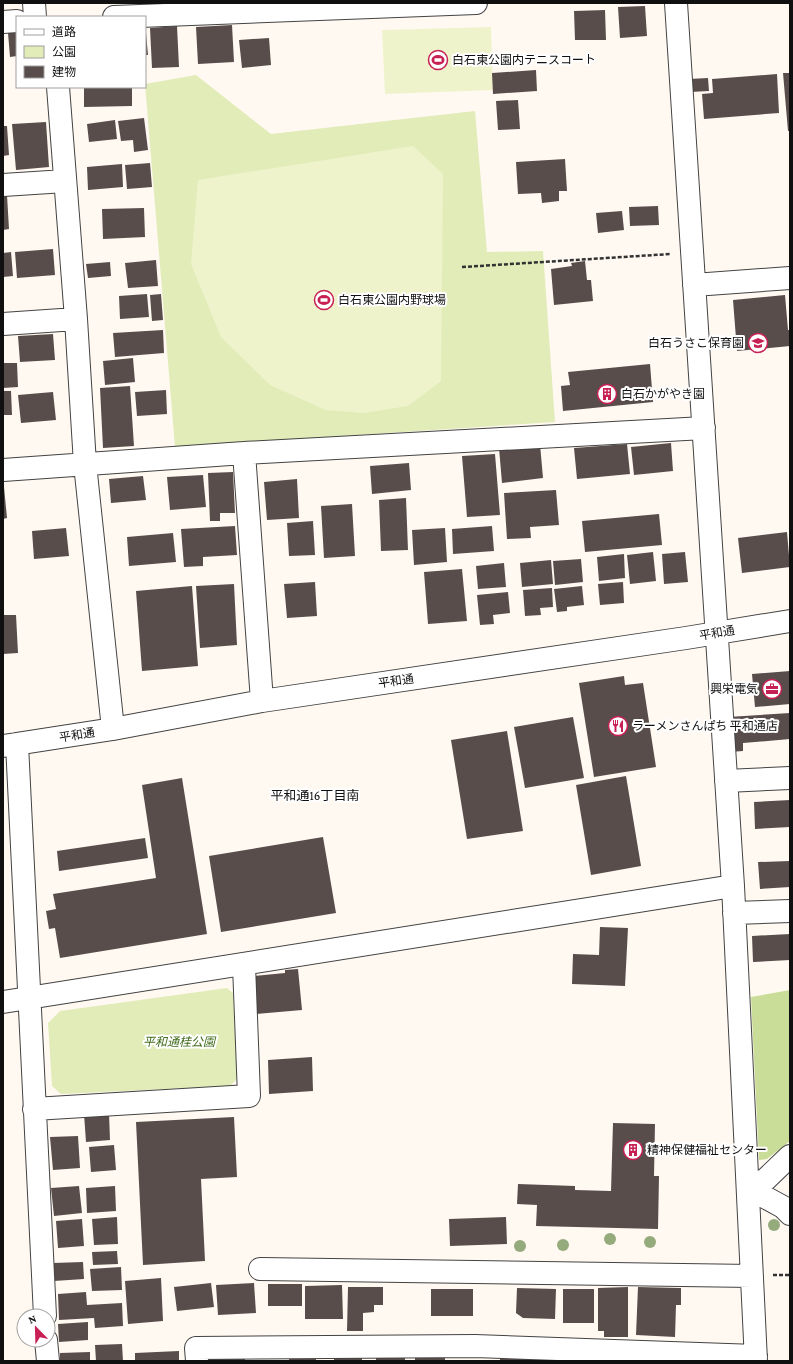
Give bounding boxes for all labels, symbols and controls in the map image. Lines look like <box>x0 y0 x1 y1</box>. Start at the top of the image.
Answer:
legend <box>16 16 146 88</box>
text: 道路 <box>52 25 76 39</box>
text: 公園 <box>52 45 76 59</box>
sports icon: 白石東公園内テニスコート <box>427 49 449 71</box>
place label: 白石東公園内テニスコート <box>452 53 596 67</box>
text: 建物 <box>52 65 76 79</box>
sports icon: 白石東公園内野球場 <box>313 289 335 311</box>
place label: 白石東公園内野球場 <box>338 293 446 307</box>
school or university icon: 白石うさこ保育園 <box>747 332 769 354</box>
place label: 白石うさこ保育園 <box>648 336 744 350</box>
building icon: 白石かがやき園 <box>596 383 618 405</box>
place label: 白石かがやき園 <box>621 387 705 401</box>
street label: 平和通 <box>698 623 736 643</box>
street label: 平和通 <box>377 672 415 690</box>
office icon: 興栄電気 <box>761 678 783 700</box>
place label: 興栄電気 <box>710 682 758 696</box>
restaurant icon: ラーメンさんぱち 平和通店 <box>607 715 629 737</box>
place label: ラーメンさんぱち 平和通店 <box>632 719 778 733</box>
street label: 平和通 <box>58 725 96 745</box>
district label: 平和通16丁目南 <box>271 788 359 803</box>
park label: 平和通桂公園 <box>143 1035 217 1049</box>
building icon: 精神保健福祉センター <box>622 1139 644 1161</box>
place label: 精神保健福祉センター <box>647 1143 767 1157</box>
north arrow <box>16 1308 56 1348</box>
text: N <box>26 1312 38 1326</box>

